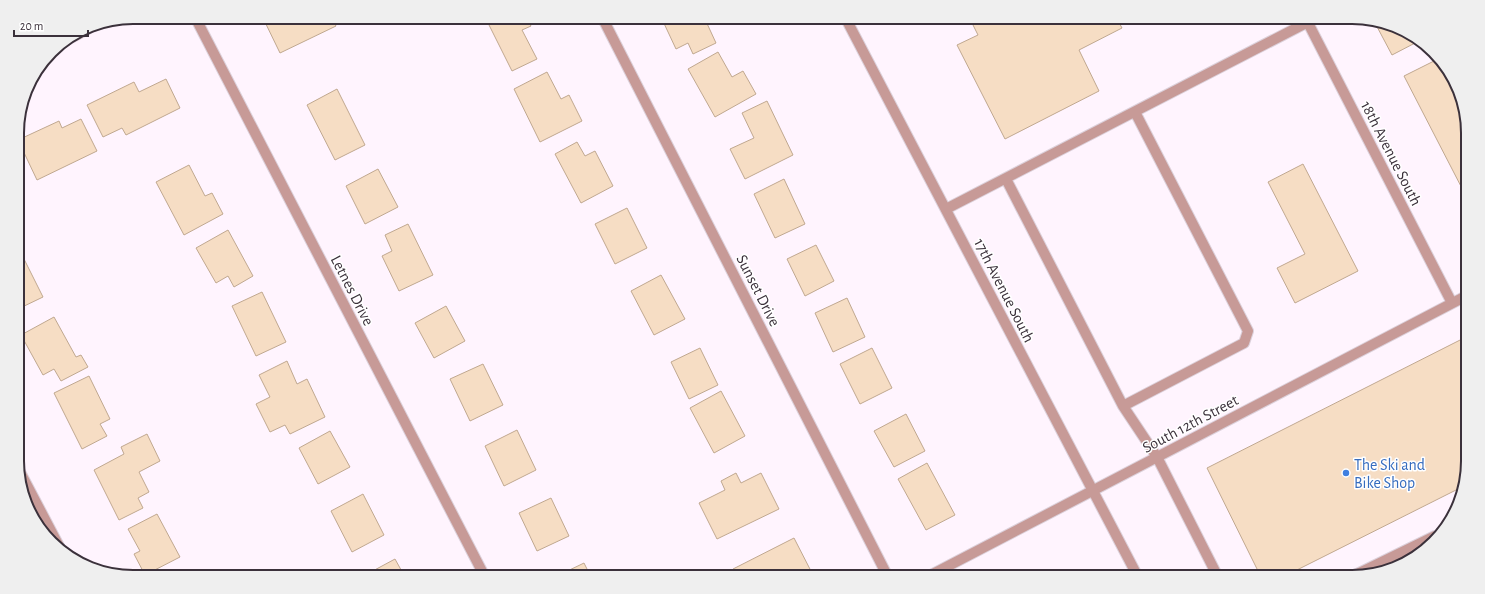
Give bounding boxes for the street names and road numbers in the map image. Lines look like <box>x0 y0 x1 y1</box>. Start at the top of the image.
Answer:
street label: 18th Avenue South <box>1358 99 1424 208</box>
street label: 17th Avenue South <box>971 236 1037 345</box>
street label: Sunset Drive <box>733 252 783 329</box>
street label: Letnes Drive <box>328 253 377 328</box>
street label: South 12th Street <box>1140 392 1241 456</box>

